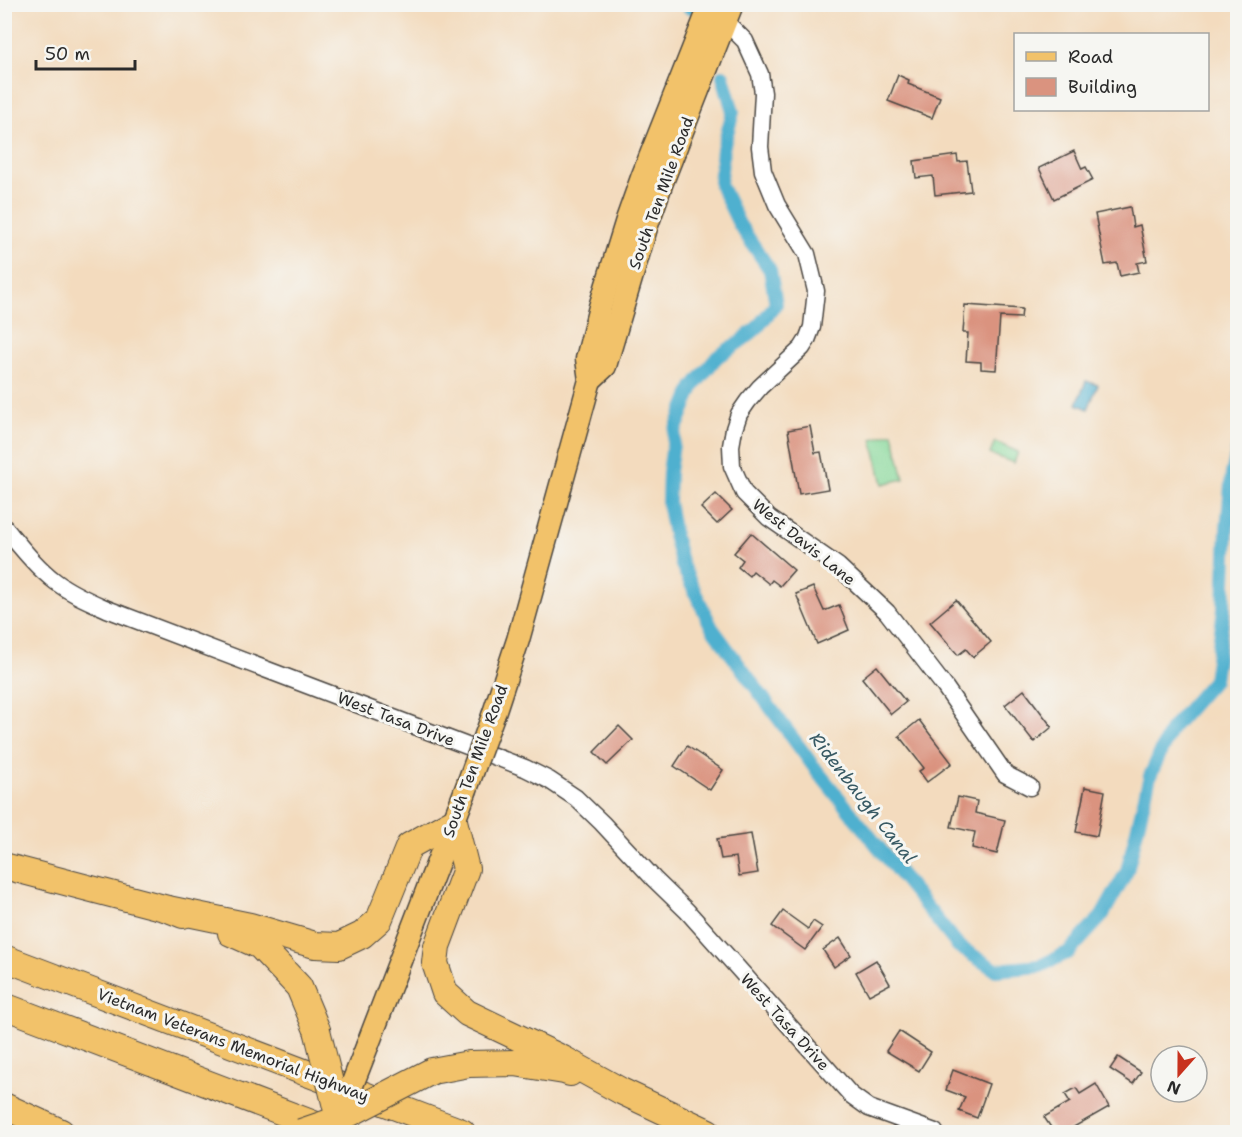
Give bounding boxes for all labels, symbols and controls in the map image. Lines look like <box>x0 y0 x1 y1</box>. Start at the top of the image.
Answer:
scale bar <box>36 33 135 71</box>
legend <box>1014 33 1209 111</box>
text: 50 m <box>45 42 90 66</box>
text: Road <box>1068 45 1113 69</box>
text: Building <box>1068 75 1137 99</box>
street label: South Ten Mile Road <box>624 114 698 272</box>
street label: West Davis Lane <box>748 494 860 590</box>
street label: South Ten Mile Road <box>438 682 512 840</box>
street label: West Tasa Drive <box>334 687 458 751</box>
water label: Ridenbaugh Canal <box>804 727 922 869</box>
street label: West Tasa Drive <box>736 969 834 1075</box>
street label: Vietnam Veterans Memorial Highway <box>94 983 372 1107</box>
north arrow <box>1149 1044 1209 1104</box>
text: N <box>1164 1075 1183 1100</box>

